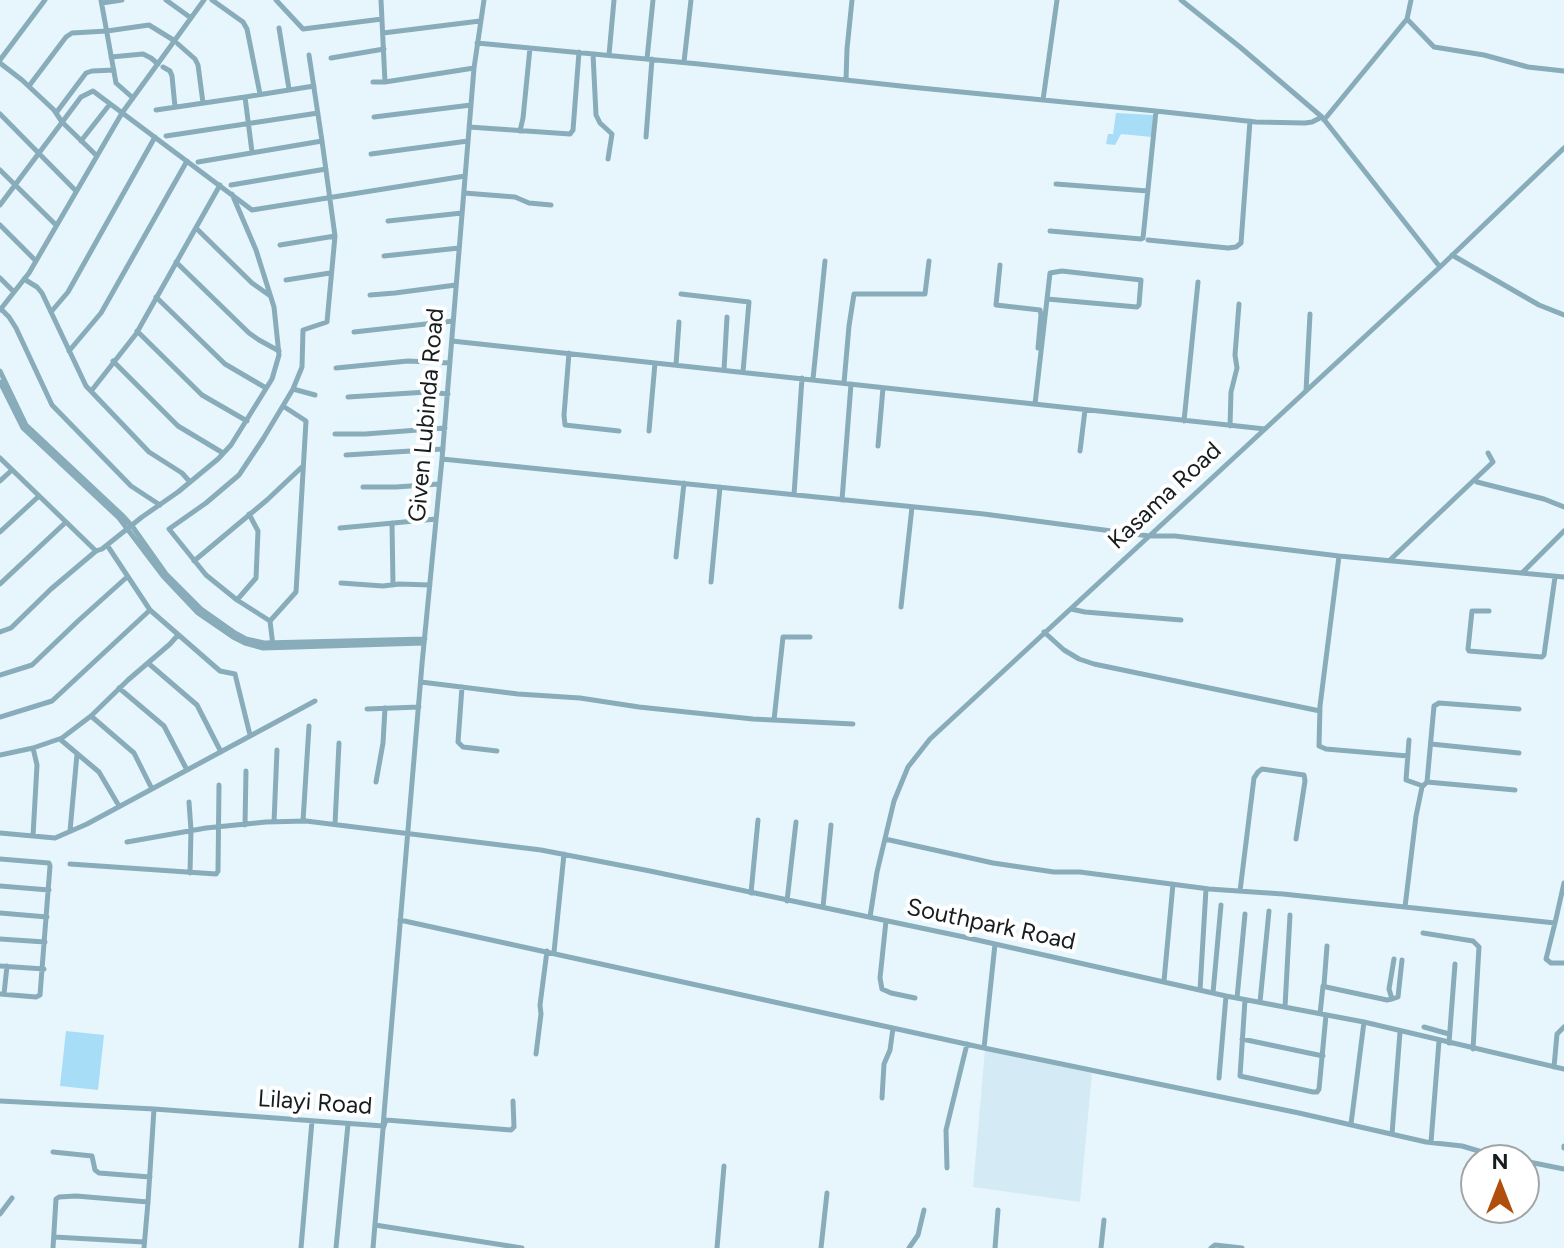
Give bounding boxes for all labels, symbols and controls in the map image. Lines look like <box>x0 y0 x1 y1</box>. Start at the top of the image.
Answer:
street label: Given Lubinda Road <box>403 307 451 523</box>
street label: Kasama Road <box>1103 436 1227 556</box>
street label: Southpark Road <box>904 893 1078 957</box>
street label: Lilayi Road <box>257 1085 373 1121</box>
north arrow <box>1460 1144 1540 1224</box>
text: N <box>1491 1148 1509 1175</box>

